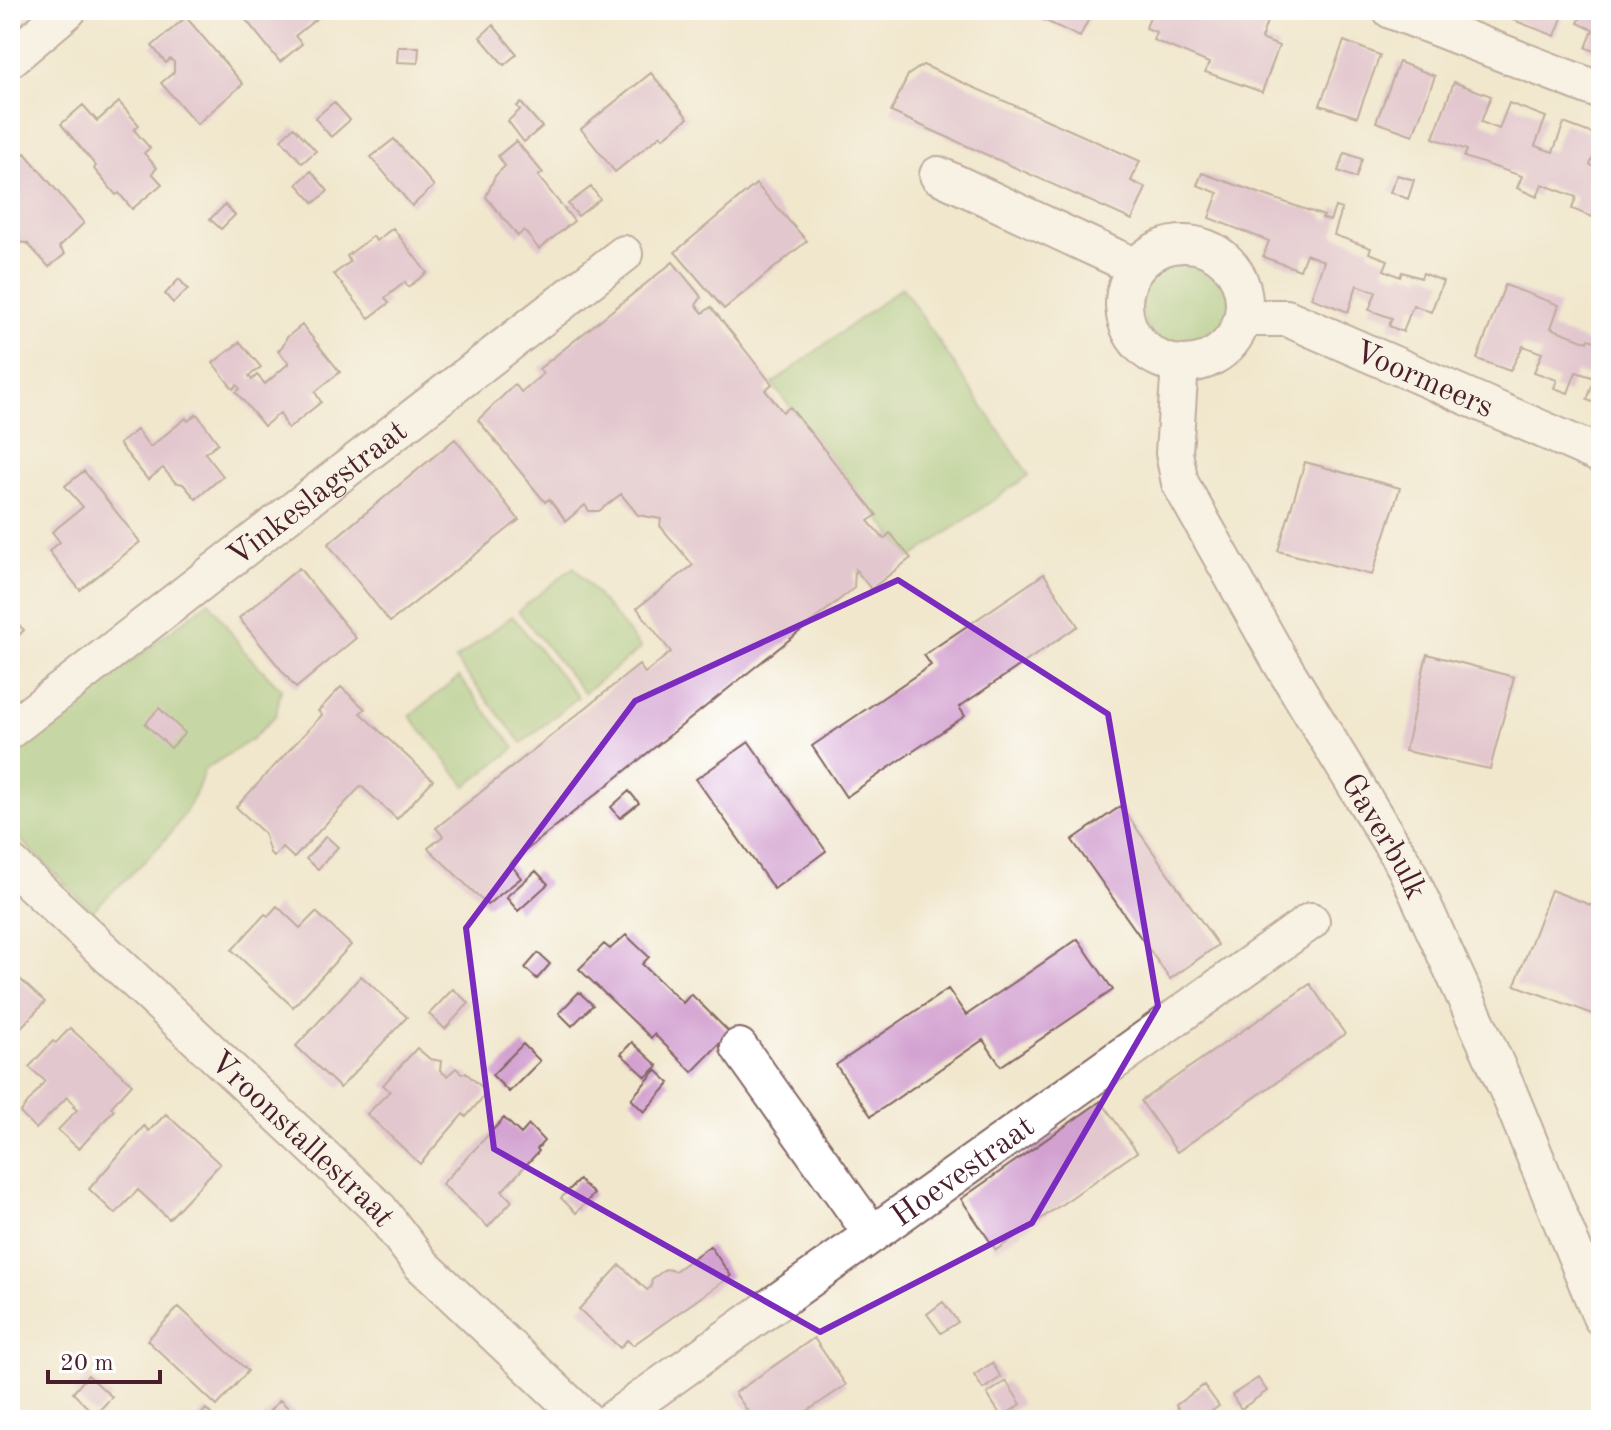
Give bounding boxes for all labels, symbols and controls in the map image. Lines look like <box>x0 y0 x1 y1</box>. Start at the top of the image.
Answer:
street label: Voormeers <box>1349 336 1498 425</box>
street label: Vinkeslagstraat <box>223 415 414 574</box>
street label: Gaverbulk <box>1334 769 1431 905</box>
street label: Vroonstallestraat <box>202 1046 399 1234</box>
street label: Hoevestraat <box>886 1111 1041 1234</box>
scale bar <box>48 1334 160 1384</box>
text: 20 m <box>60 1352 114 1376</box>

